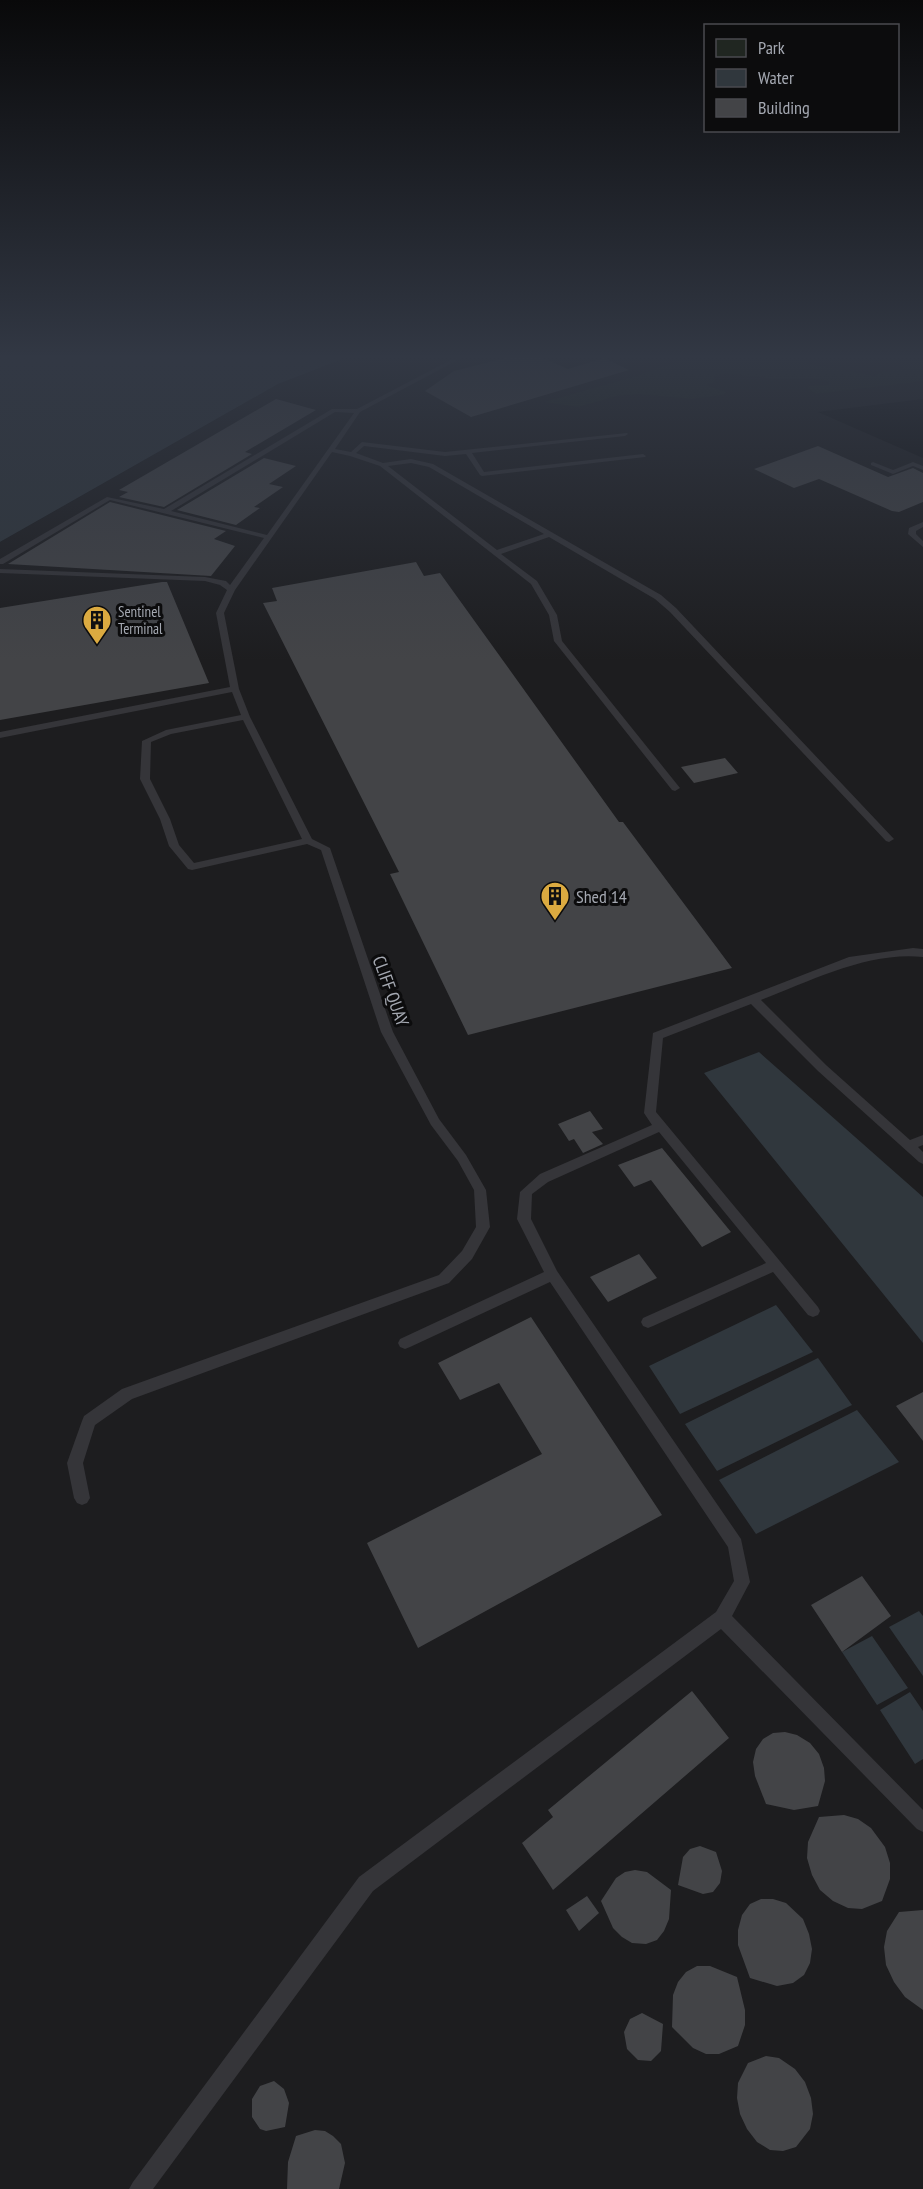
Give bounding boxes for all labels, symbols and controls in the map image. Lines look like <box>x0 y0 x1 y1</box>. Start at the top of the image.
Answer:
legend <box>704 24 899 132</box>
text: Park <box>758 36 785 59</box>
text: Water <box>758 66 794 89</box>
text: Building <box>758 96 810 119</box>
place label: Sentinel Terminal <box>118 602 163 638</box>
building icon: Sentinel Terminal <box>81 604 113 646</box>
building icon: Shed 14 <box>539 880 571 922</box>
place label: Shed 14 <box>576 885 627 908</box>
street label: CLIFF QUAY <box>368 953 415 1030</box>

